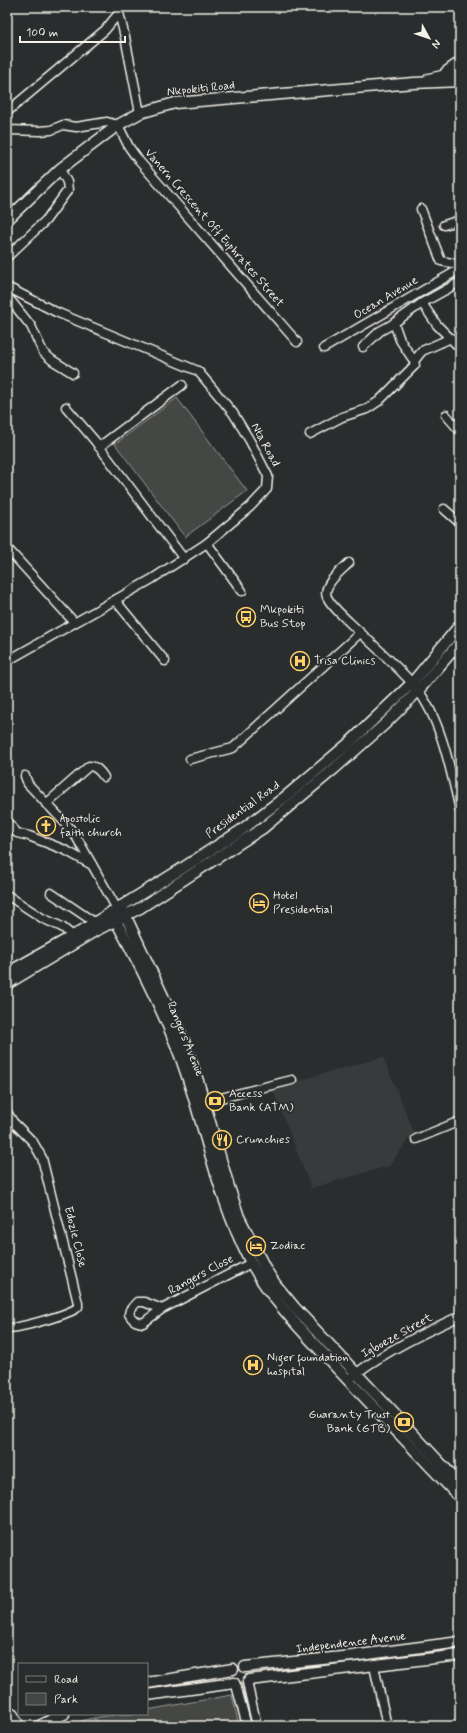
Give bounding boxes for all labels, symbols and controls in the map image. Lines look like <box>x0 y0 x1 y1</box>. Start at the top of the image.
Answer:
scale bar <box>20 18 125 44</box>
north arrow <box>409 18 449 58</box>
text: 100 m <box>26 25 58 41</box>
text: N <box>428 36 444 51</box>
street label: Nkpokiti Road <box>166 77 236 101</box>
street label: Vanern Crescent Off Euphrates Street <box>141 146 287 311</box>
street label: Ocean Avenue <box>351 272 421 323</box>
street label: Nta Road <box>247 420 283 470</box>
place label: Mkpokiti Bus Stop <box>260 602 306 632</box>
bus stop icon: Mkpokiti Bus Stop <box>235 606 257 628</box>
hospital icon: Trisa Clinics <box>289 650 311 672</box>
place label: Trisa Clinics <box>314 653 376 669</box>
street label: Presidential Road <box>203 778 283 842</box>
place label: Apostolic faith church <box>60 811 122 841</box>
church icon: Apostolic faith church <box>35 815 57 837</box>
place label: Hotel Presidential <box>273 888 333 918</box>
hotel icon: Hotel Presidential <box>248 892 270 914</box>
street label: Rangers Avenue <box>163 999 207 1079</box>
place label: Access Bank (ATM) <box>229 1086 294 1116</box>
bank icon: Access Bank (ATM) <box>204 1090 226 1112</box>
restaurant icon: Crunchies <box>211 1129 233 1151</box>
place label: Crunchies <box>236 1132 290 1148</box>
street label: Edozie Close <box>60 1205 90 1270</box>
hotel icon: Zodiac <box>245 1235 267 1257</box>
place label: Zodiac <box>270 1238 305 1254</box>
street label: Rangers Close <box>166 1251 236 1299</box>
street label: Igboeze Street <box>359 1310 435 1362</box>
place label: Niger foundation hospital <box>267 1350 349 1380</box>
hospital icon: Niger foundation hospital <box>242 1354 264 1376</box>
place label: Guaranty Trust Bank (GTB) <box>308 1407 391 1437</box>
bank icon: Guaranty Trust Bank (GTB) <box>393 1411 415 1433</box>
street label: Independence Avenue <box>295 1628 407 1658</box>
legend <box>18 1663 148 1715</box>
text: Road <box>54 1672 78 1688</box>
text: Park <box>54 1692 78 1708</box>

